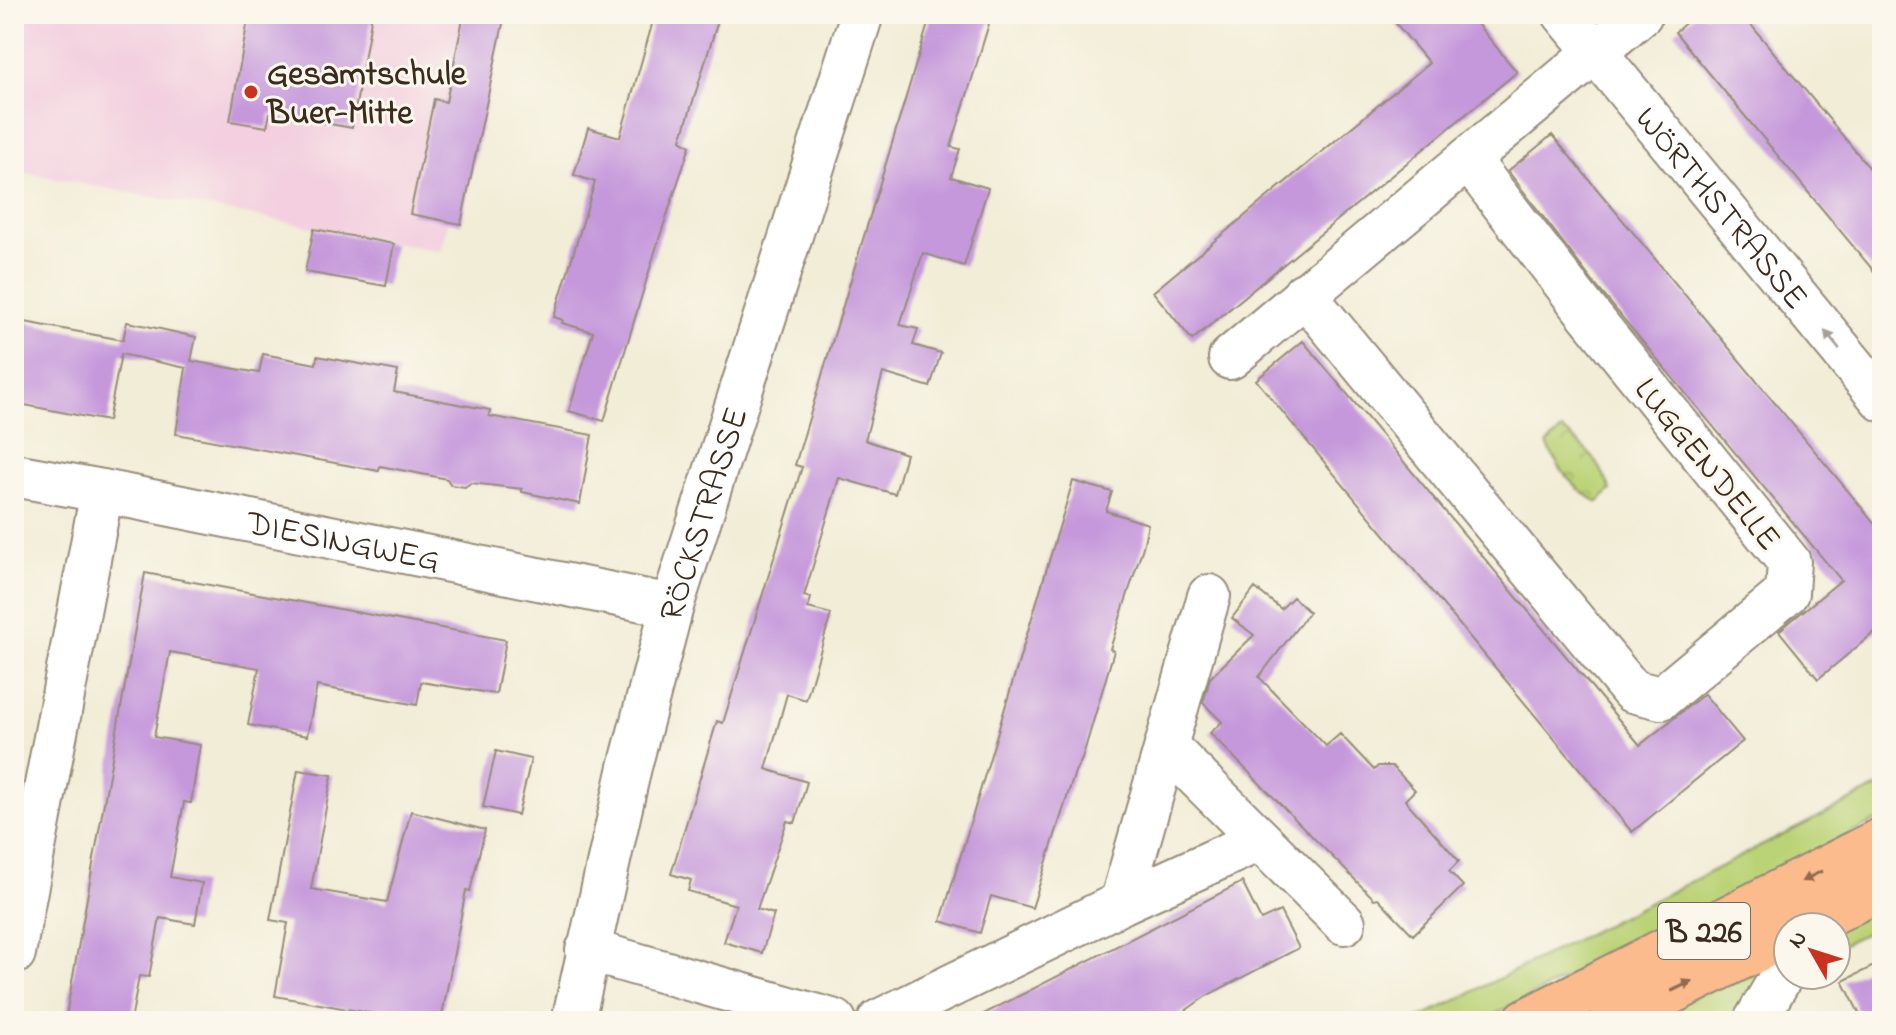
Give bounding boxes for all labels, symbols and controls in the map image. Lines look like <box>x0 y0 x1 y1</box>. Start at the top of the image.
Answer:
place label: Gesamtschule Buer-Mitte <box>265 51 467 140</box>
marker: Gesamtschule Buer-Mitte <box>242 83 260 101</box>
street label: WÖRTHSTRASSE <box>1621 97 1819 322</box>
one-way arrow <box>1825 330 1841 350</box>
street label: LUGGENDELLE <box>1620 368 1792 563</box>
street label: RÖCKSTRASSE <box>648 401 763 627</box>
street label: DIESINGWEG <box>241 500 444 588</box>
one-way arrow <box>1801 869 1824 882</box>
road number: B 226 <box>1658 903 1750 959</box>
north arrow <box>1772 911 1852 991</box>
text: N <box>1782 924 1816 956</box>
one-way arrow <box>1670 980 1693 993</box>

